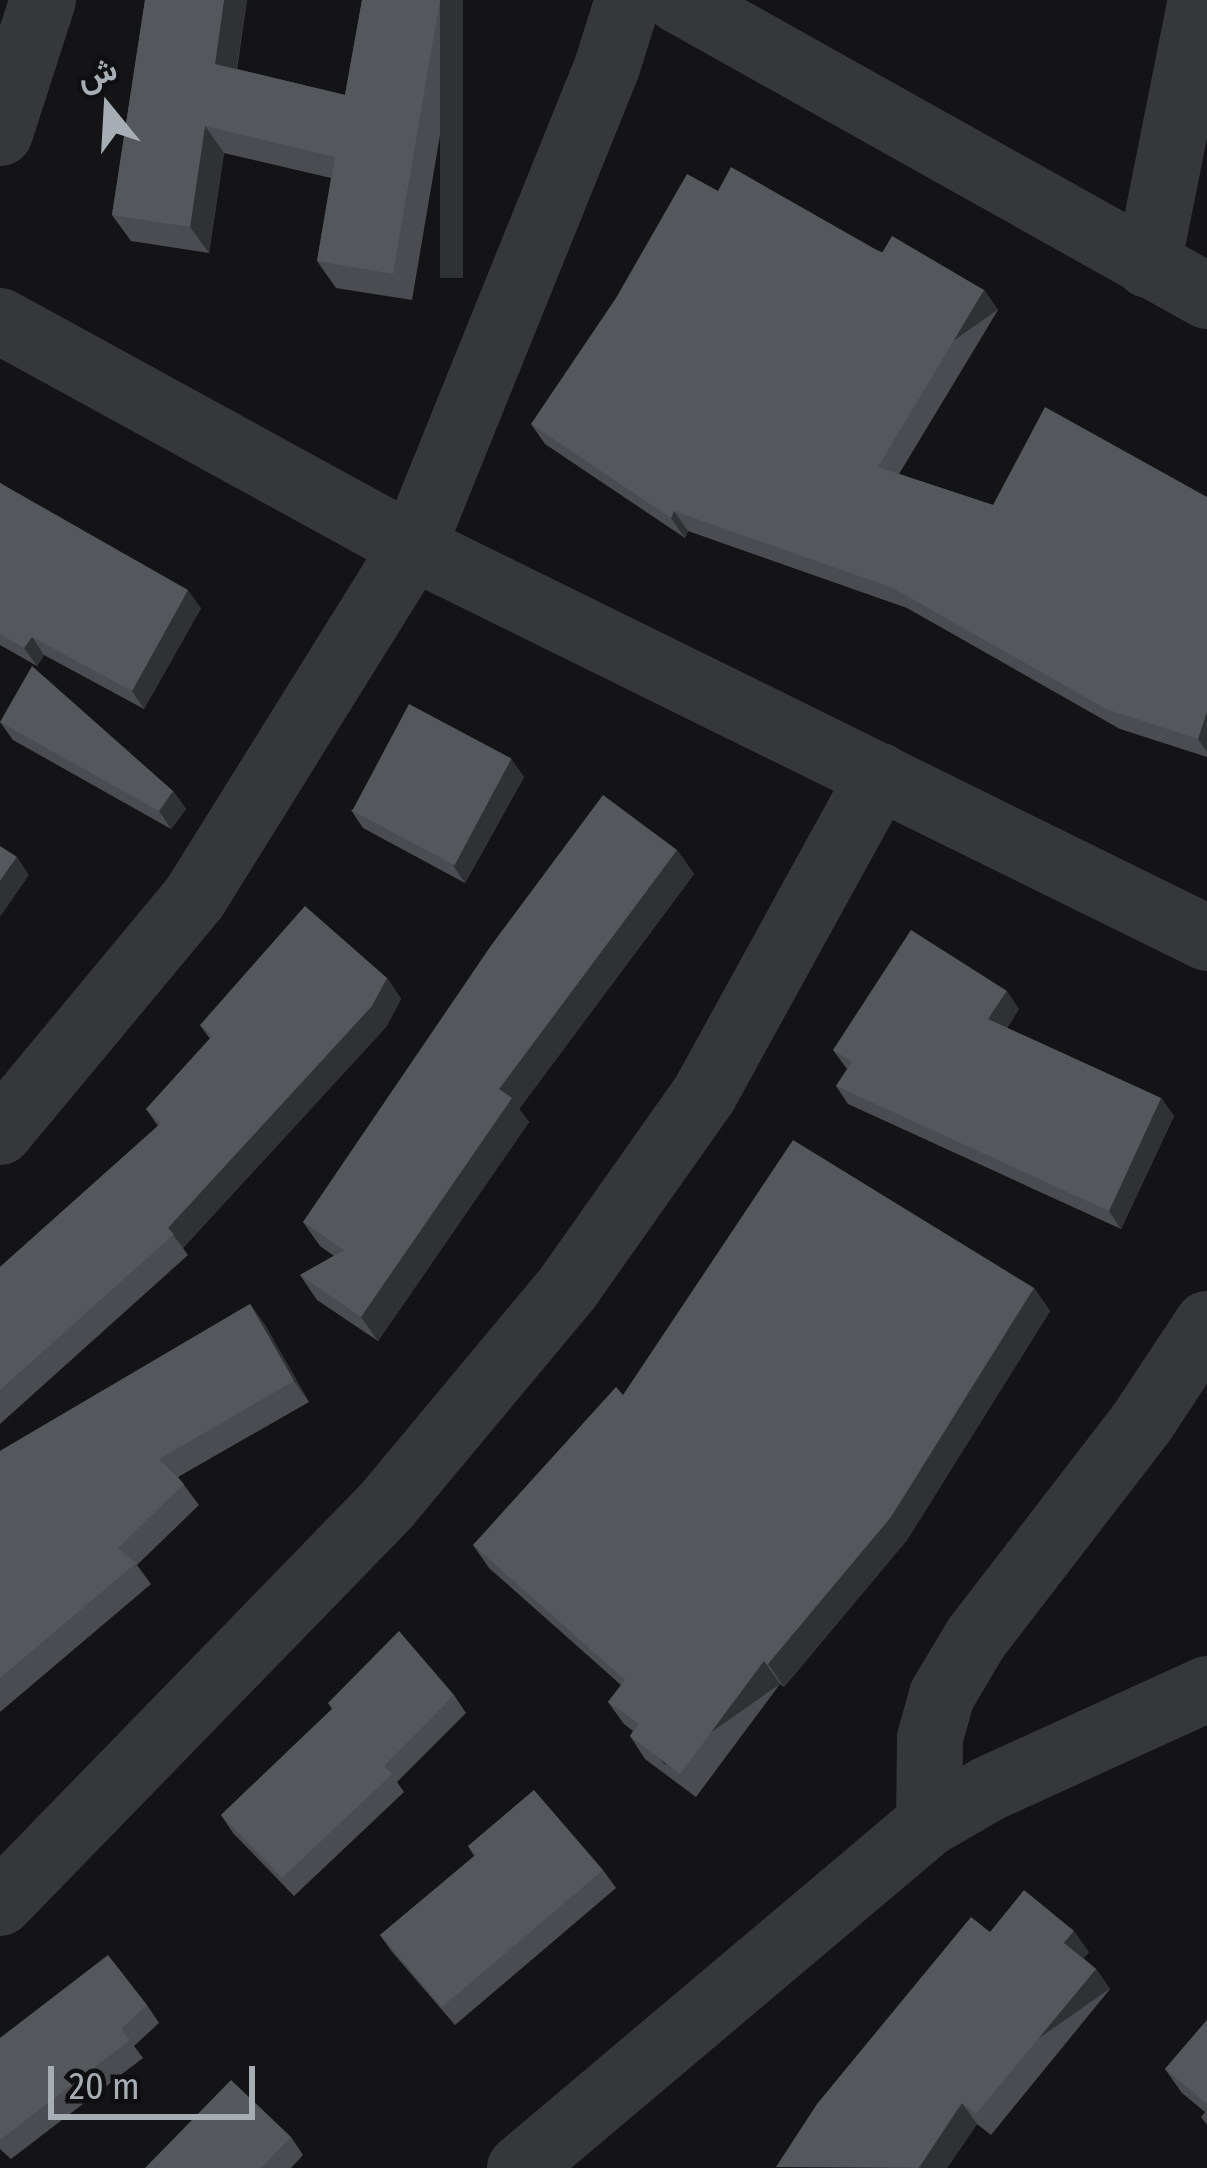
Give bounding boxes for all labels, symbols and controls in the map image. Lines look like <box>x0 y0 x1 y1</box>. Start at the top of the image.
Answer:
north arrow <box>48 48 168 168</box>
text: ش <box>72 49 122 99</box>
scale bar <box>54 2042 261 2116</box>
text: 20 m <box>69 2065 140 2109</box>

